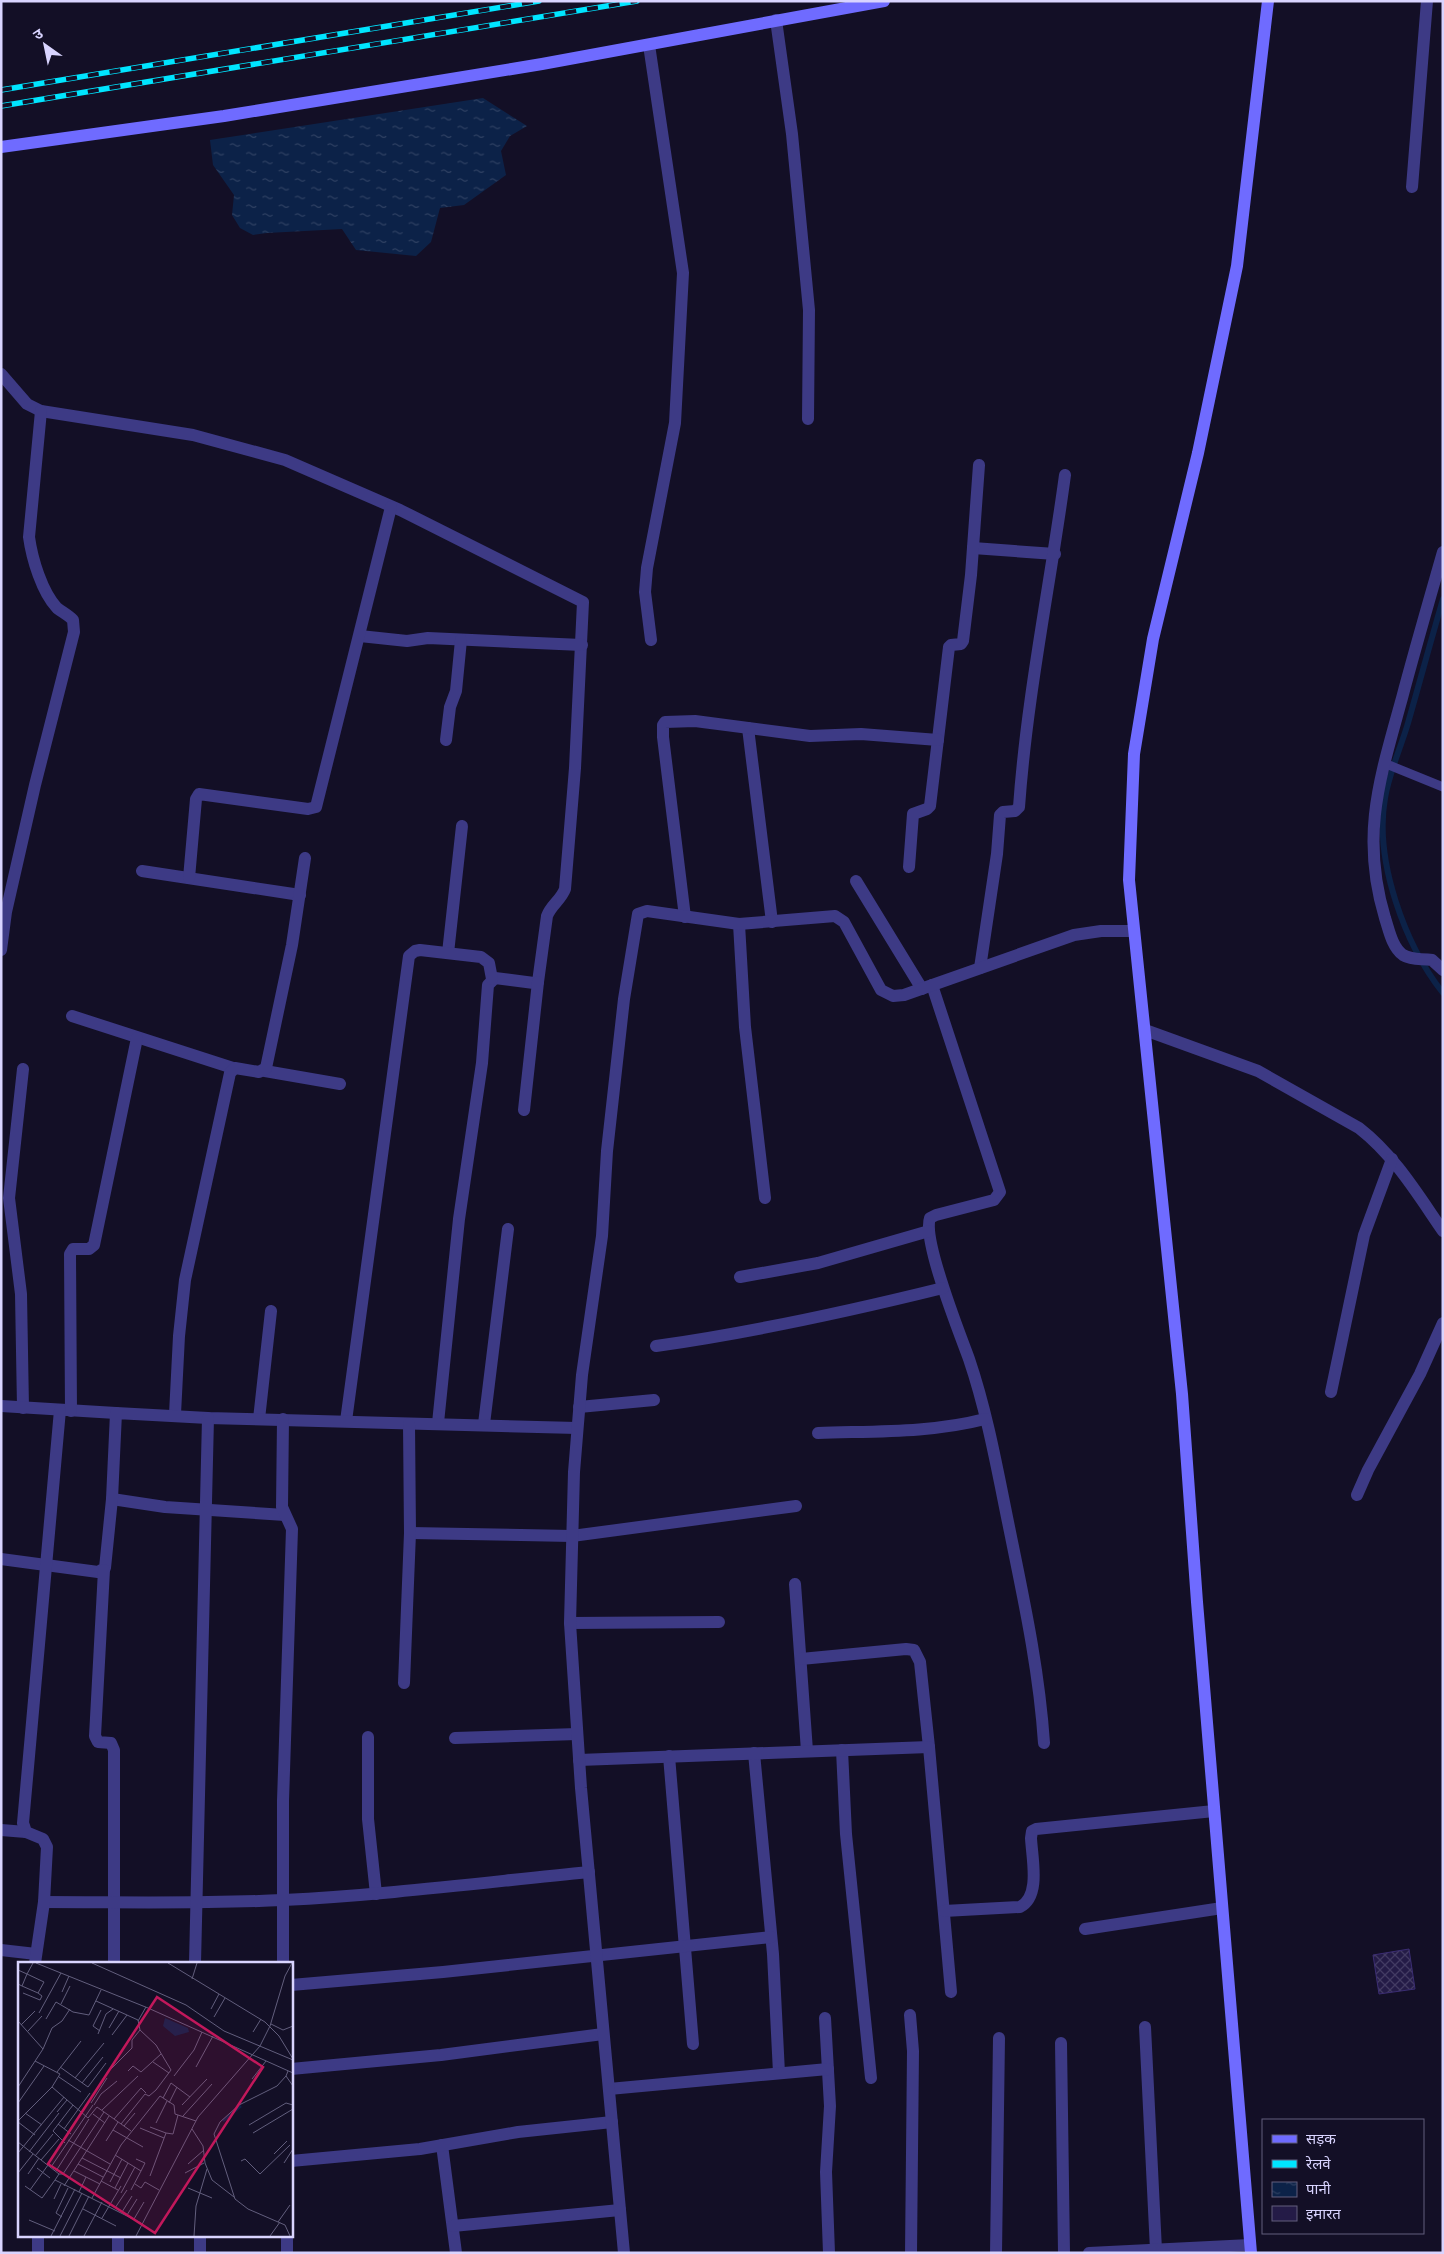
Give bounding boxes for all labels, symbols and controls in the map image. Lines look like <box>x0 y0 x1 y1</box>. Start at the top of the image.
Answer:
north arrow <box>20 20 70 70</box>
text: उ <box>30 24 47 44</box>
inset map <box>18 1962 292 2236</box>
legend <box>1262 2119 1424 2234</box>
text: सड़क <box>1306 2129 1336 2148</box>
text: रेलवे <box>1305 2154 1331 2173</box>
text: पानी <box>1306 2179 1332 2198</box>
text: इमारत <box>1306 2204 1341 2223</box>

